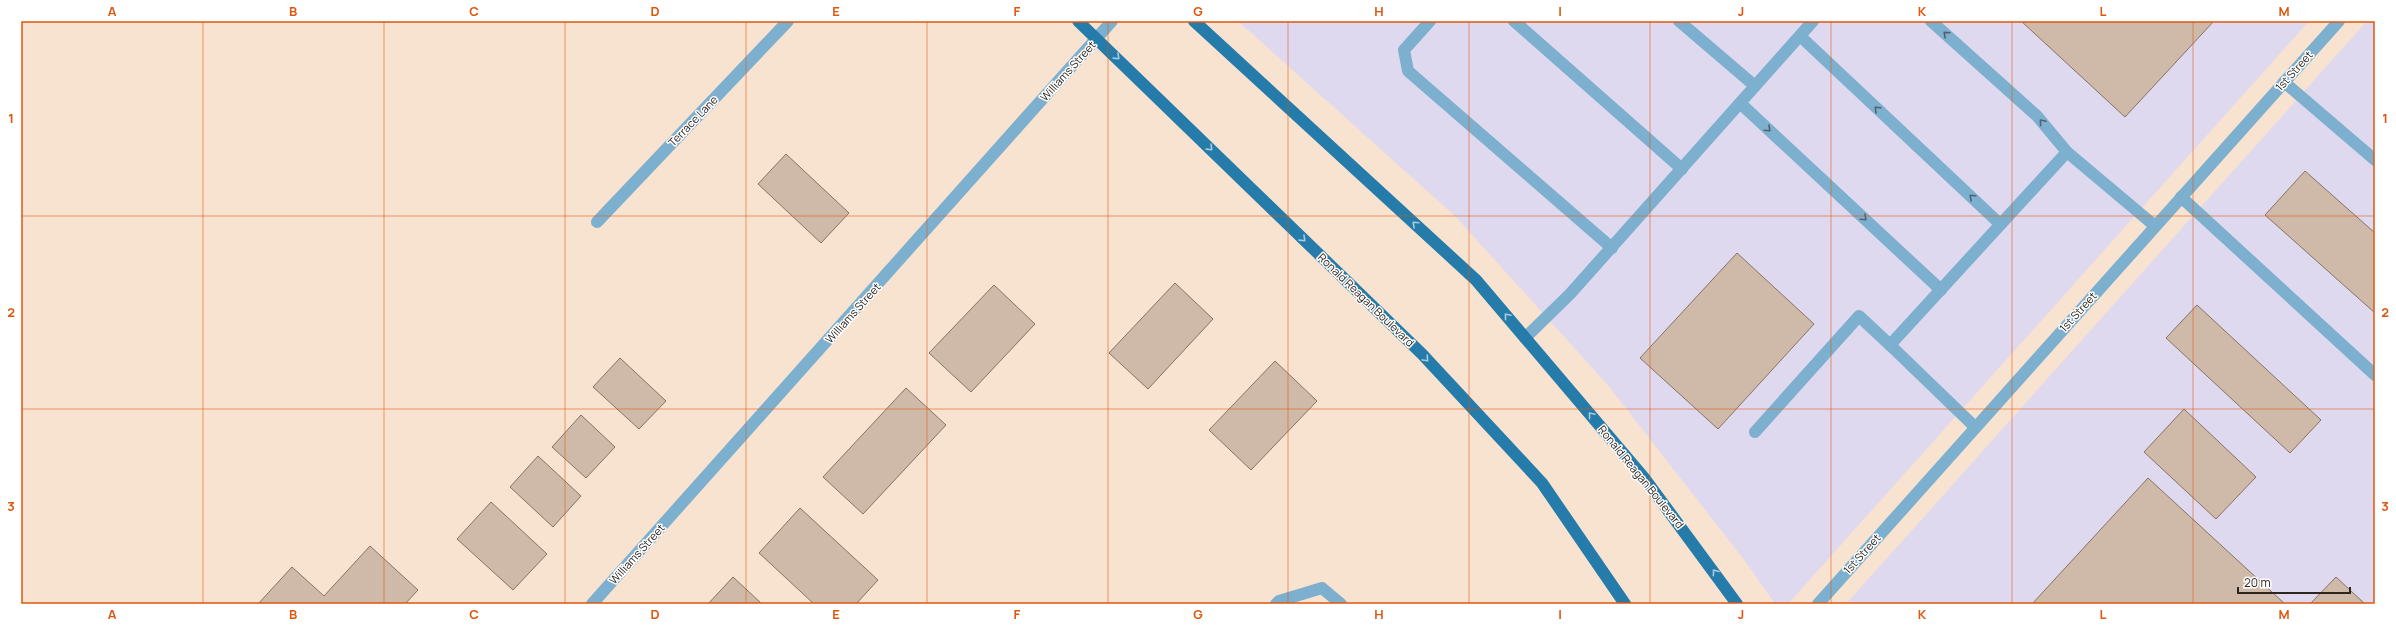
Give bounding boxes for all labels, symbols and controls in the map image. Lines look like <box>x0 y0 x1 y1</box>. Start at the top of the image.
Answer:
text: A <box>108 2 117 20</box>
text: B <box>289 2 297 20</box>
text: C <box>469 2 479 20</box>
text: D <box>650 2 660 20</box>
text: E <box>832 2 840 20</box>
text: F <box>1014 2 1021 20</box>
text: G <box>1193 2 1203 20</box>
text: H <box>1374 2 1384 20</box>
text: I <box>1558 2 1562 20</box>
text: J <box>1738 2 1744 20</box>
text: K <box>1918 2 1927 20</box>
text: L <box>2100 2 2107 20</box>
text: M <box>2278 2 2290 20</box>
one-way arrow <box>1943 32 1951 39</box>
street label: Williams Street <box>1037 37 1099 104</box>
street label: 1st Street <box>2272 47 2316 94</box>
one-way arrow <box>1112 53 1120 60</box>
street label: Terrace Lane <box>665 92 721 149</box>
one-way arrow <box>1874 106 1882 113</box>
text: 1 <box>8 109 14 127</box>
text: 1 <box>2382 109 2388 127</box>
one-way arrow <box>2039 119 2046 127</box>
one-way arrow <box>1764 125 1771 132</box>
one-way arrow <box>1205 143 1213 151</box>
one-way arrow <box>1969 195 1977 202</box>
one-way arrow <box>1859 213 1866 220</box>
one-way arrow <box>1412 221 1420 229</box>
one-way arrow <box>1298 234 1306 241</box>
street label: Ronald Reagan Boulevard <box>1315 250 1418 350</box>
street label: Williams Street <box>822 279 884 346</box>
street label: 1st Street <box>2056 288 2100 335</box>
text: 2 <box>7 303 15 321</box>
text: 2 <box>2381 303 2389 321</box>
one-way arrow <box>1504 314 1511 321</box>
one-way arrow <box>1422 354 1429 362</box>
one-way arrow <box>1588 413 1595 420</box>
street label: Ronald Reagan Boulevard <box>1595 422 1688 531</box>
text: 3 <box>7 497 15 515</box>
text: 3 <box>2381 497 2389 515</box>
street label: Williams Street <box>606 520 668 587</box>
street label: 1st Street <box>1840 530 1884 577</box>
one-way arrow <box>1712 569 1720 576</box>
scale bar <box>2238 569 2350 595</box>
text: 20 m <box>2244 574 2271 591</box>
text: A <box>108 605 117 623</box>
text: B <box>289 605 297 623</box>
text: C <box>469 605 479 623</box>
text: D <box>650 605 660 623</box>
text: E <box>832 605 840 623</box>
text: F <box>1014 605 1021 623</box>
text: G <box>1193 605 1203 623</box>
text: H <box>1374 605 1384 623</box>
text: I <box>1558 605 1562 623</box>
text: J <box>1738 605 1744 623</box>
text: K <box>1918 605 1927 623</box>
text: L <box>2100 605 2107 623</box>
text: M <box>2278 605 2290 623</box>

